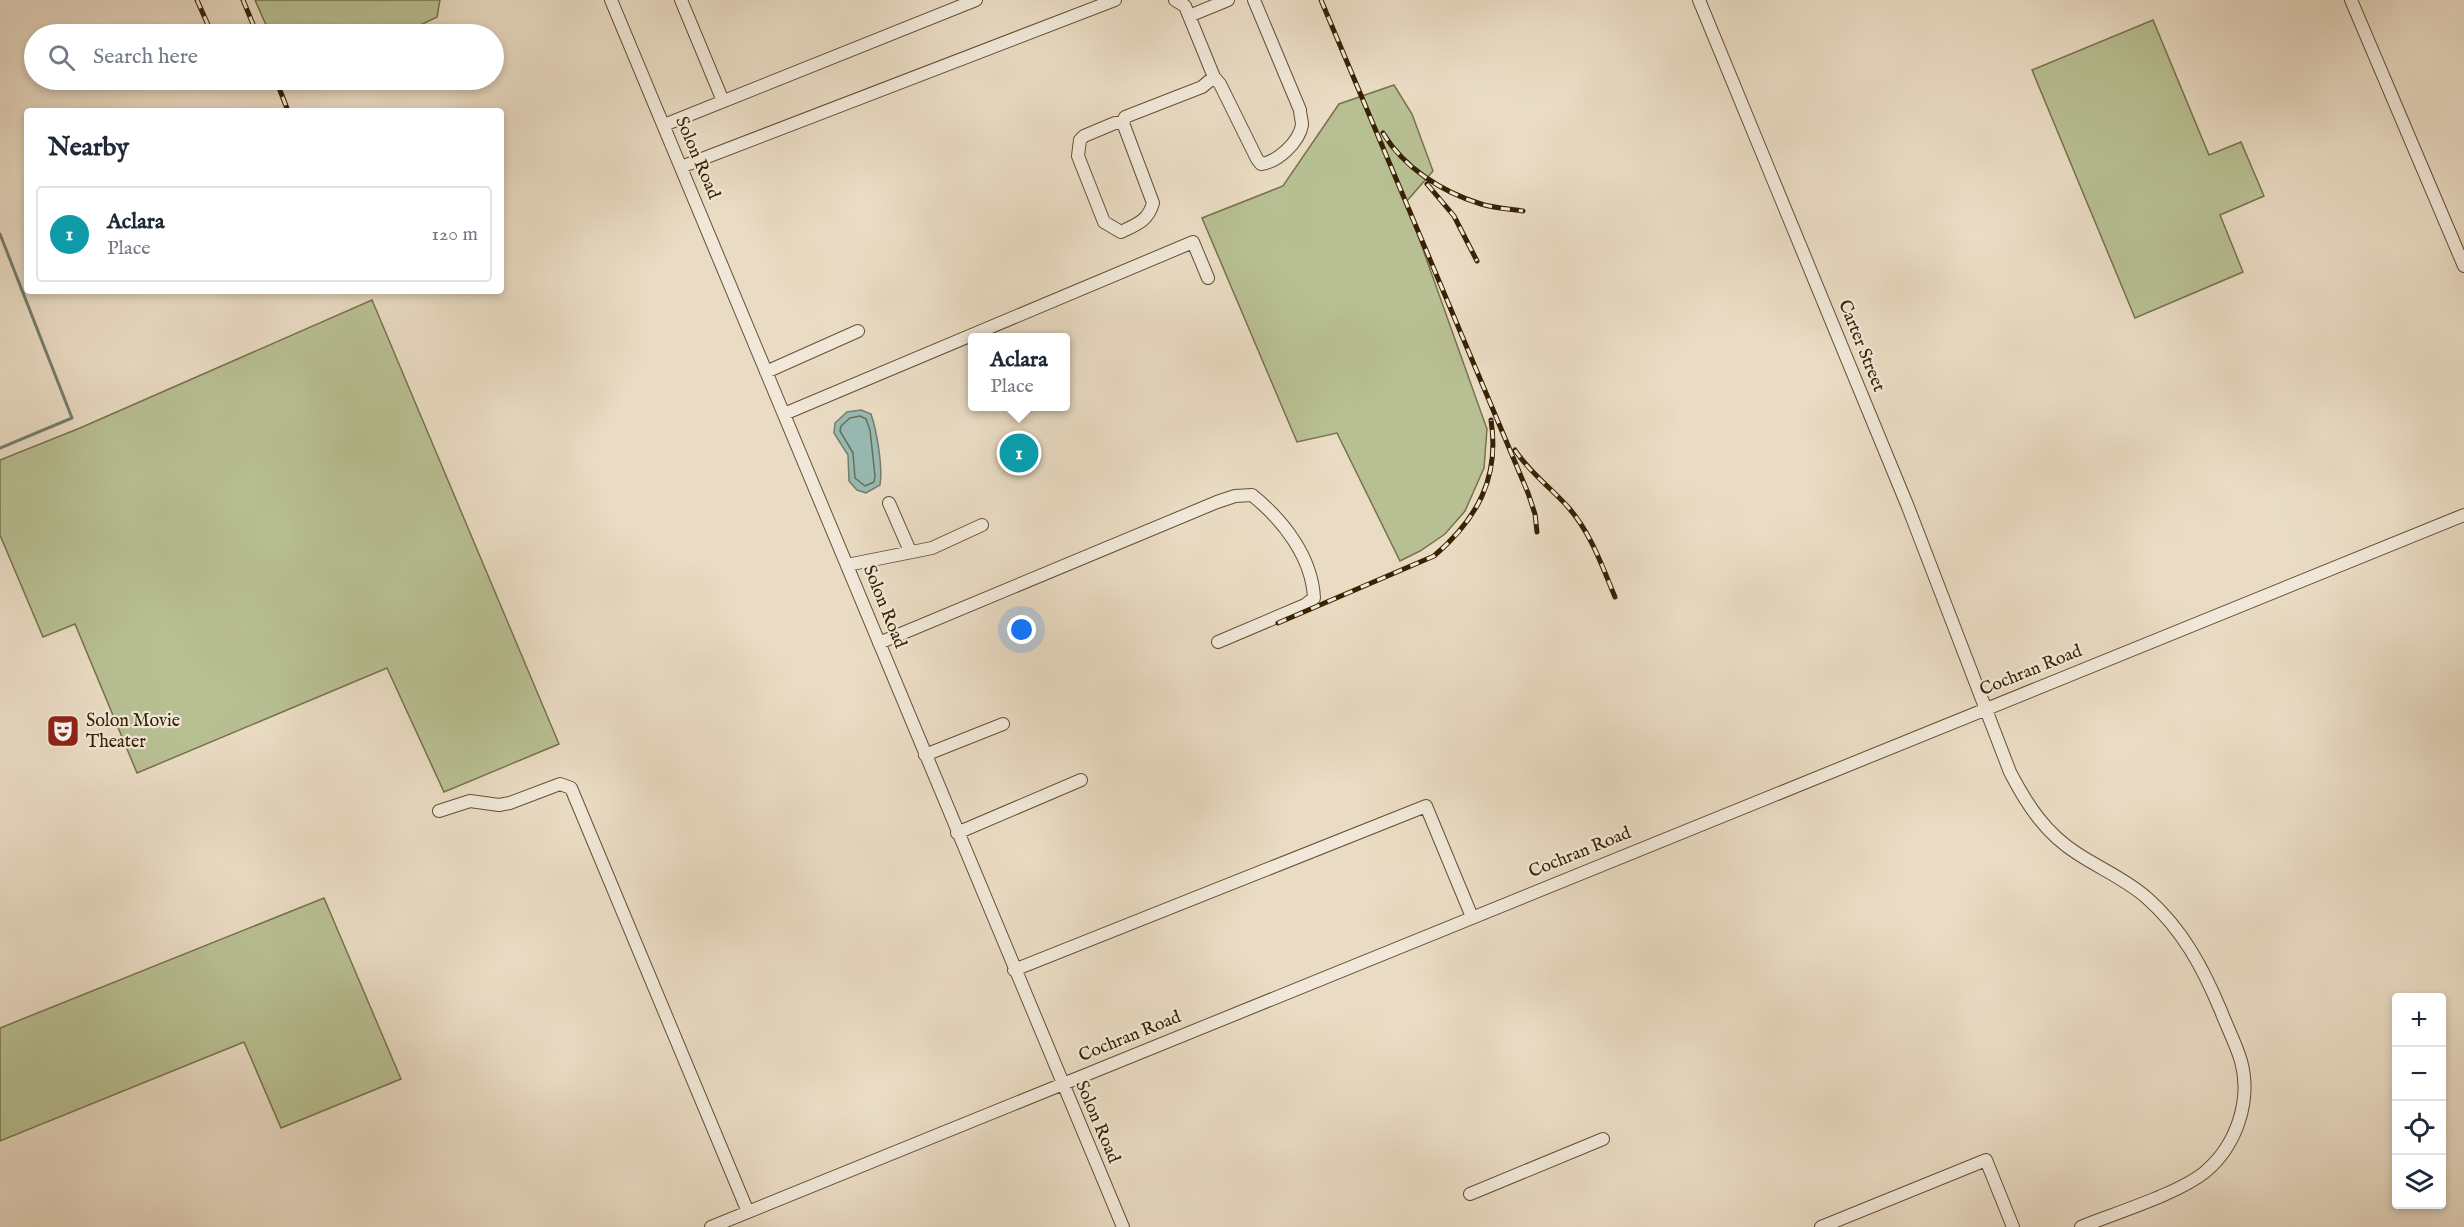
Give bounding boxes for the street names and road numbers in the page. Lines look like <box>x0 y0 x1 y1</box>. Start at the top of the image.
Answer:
street label: Solon Road <box>669 113 725 203</box>
street label: Carter Street <box>1832 297 1890 395</box>
street label: Solon Road <box>857 562 911 652</box>
street label: Cochran Road <box>1976 640 2086 702</box>
street label: Cochran Road <box>1525 822 1635 884</box>
street label: Cochran Road <box>1075 1006 1185 1068</box>
street label: Solon Road <box>1069 1077 1125 1167</box>

